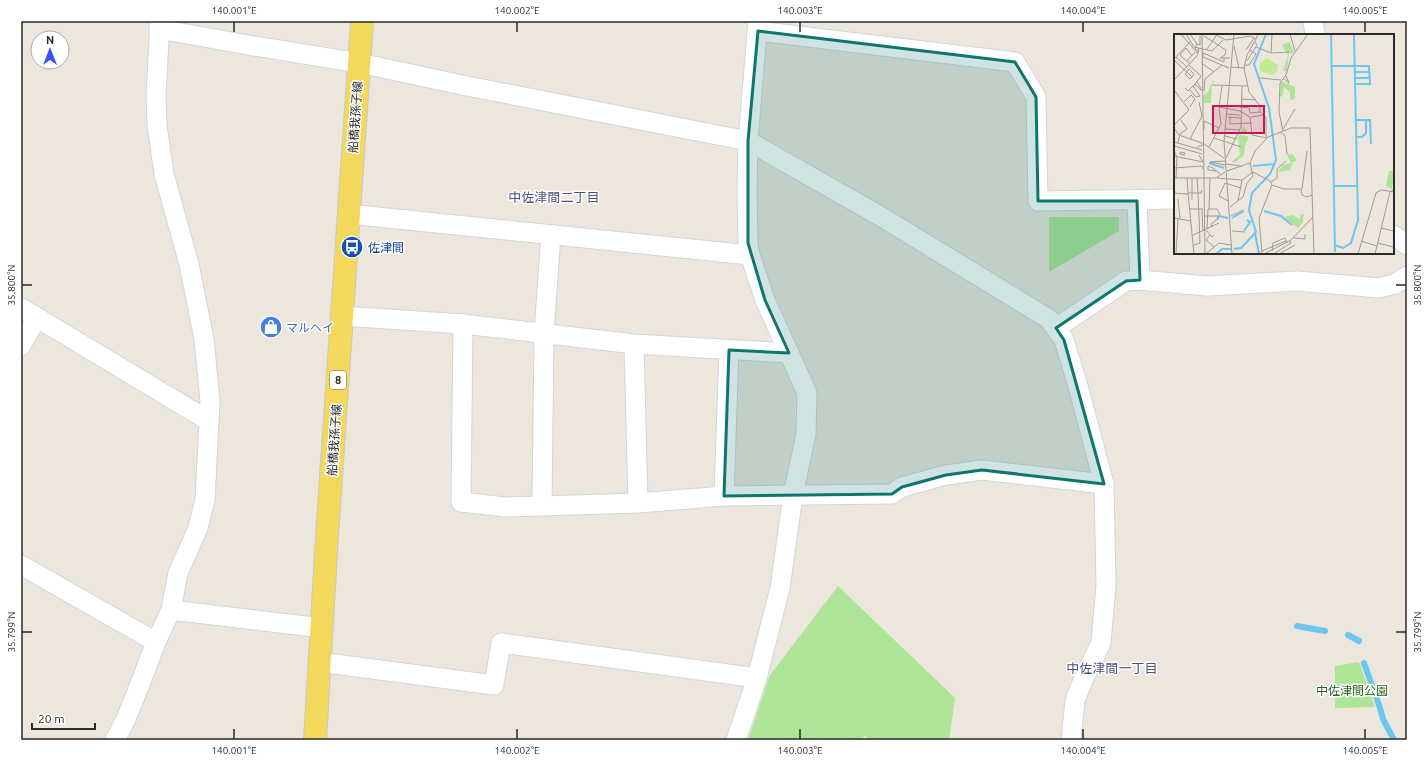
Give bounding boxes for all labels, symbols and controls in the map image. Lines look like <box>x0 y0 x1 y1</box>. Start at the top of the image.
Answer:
text: 140.001°E <box>211 5 257 16</box>
text: 140.002°E <box>494 5 540 16</box>
text: 140.003°E <box>777 5 823 16</box>
text: 140.004°E <box>1060 5 1106 16</box>
text: 140.005°E <box>1342 5 1388 16</box>
north arrow <box>30 30 70 70</box>
text: N <box>46 34 54 46</box>
inset map <box>1174 34 1394 254</box>
street label: 船橋我孫子線 <box>346 81 364 153</box>
district label: 中佐津間二丁目 <box>508 190 600 204</box>
bus stop icon: 佐津間 <box>339 234 365 260</box>
place label: 佐津間 <box>368 241 404 254</box>
text: 35.800°N <box>6 264 17 306</box>
text: 35.800°N <box>1412 264 1423 306</box>
shop icon: マルヘイ <box>258 314 284 340</box>
place label: マルヘイ <box>286 321 334 334</box>
road number: 8 <box>330 371 346 389</box>
street label: 船橋我孫子線 <box>325 404 343 476</box>
text: 35.799°N <box>6 611 17 653</box>
text: 35.799°N <box>1412 611 1423 653</box>
district label: 中佐津間一丁目 <box>1066 661 1158 675</box>
park label: 中佐津間公園 <box>1316 684 1388 697</box>
scale bar <box>32 705 95 731</box>
text: 20 m <box>38 712 65 725</box>
text: 140.001°E <box>211 745 257 756</box>
text: 140.002°E <box>494 745 540 756</box>
text: 140.003°E <box>777 745 823 756</box>
text: 140.004°E <box>1060 745 1106 756</box>
text: 140.005°E <box>1342 745 1388 756</box>

